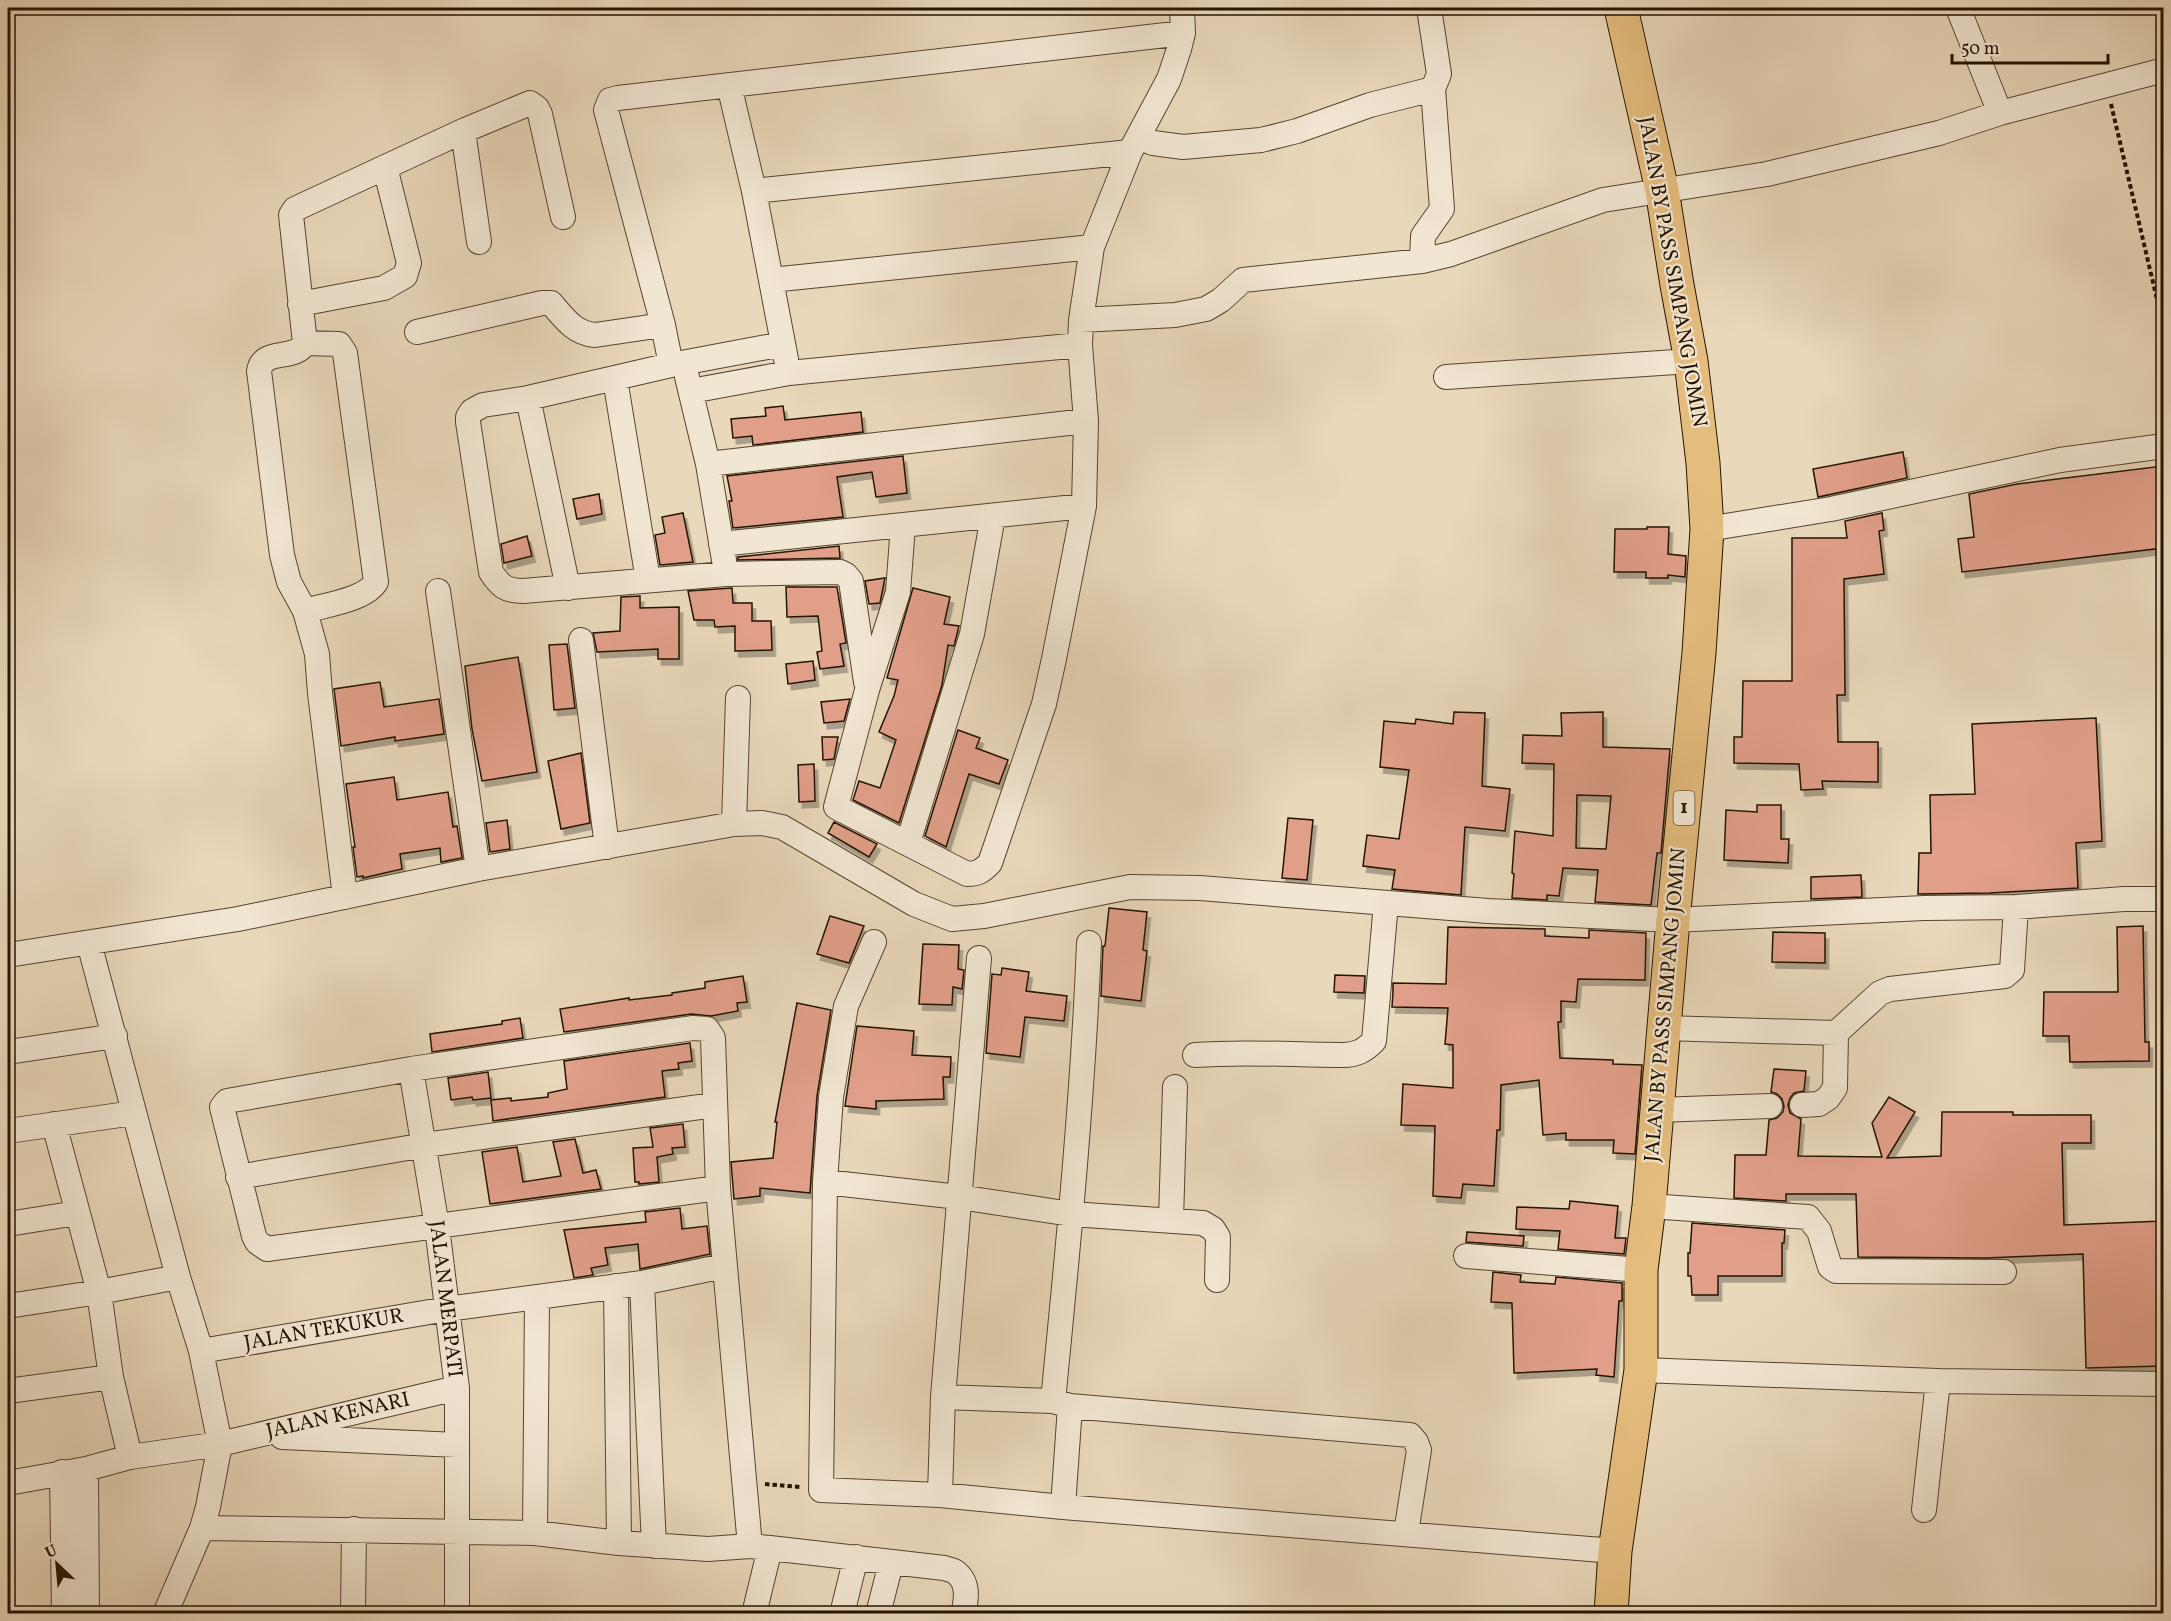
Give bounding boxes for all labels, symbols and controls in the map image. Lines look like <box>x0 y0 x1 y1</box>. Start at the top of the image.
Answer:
scale bar <box>1952 27 2108 65</box>
text: 50 m <box>1961 37 2000 62</box>
street label: JALAN BY PASS SIMPANG JOMIN <box>1630 114 1714 430</box>
road number: 1 <box>1674 791 1694 825</box>
street label: JALAN BY PASS SIMPANG JOMIN <box>1638 847 1694 1163</box>
street label: JALAN MERPATI <box>421 1219 469 1379</box>
street label: JALAN TEKUKUR <box>242 1302 406 1358</box>
street label: JALAN KENARI <box>263 1385 413 1447</box>
north arrow <box>27 1534 87 1594</box>
text: U <box>42 1540 61 1565</box>

